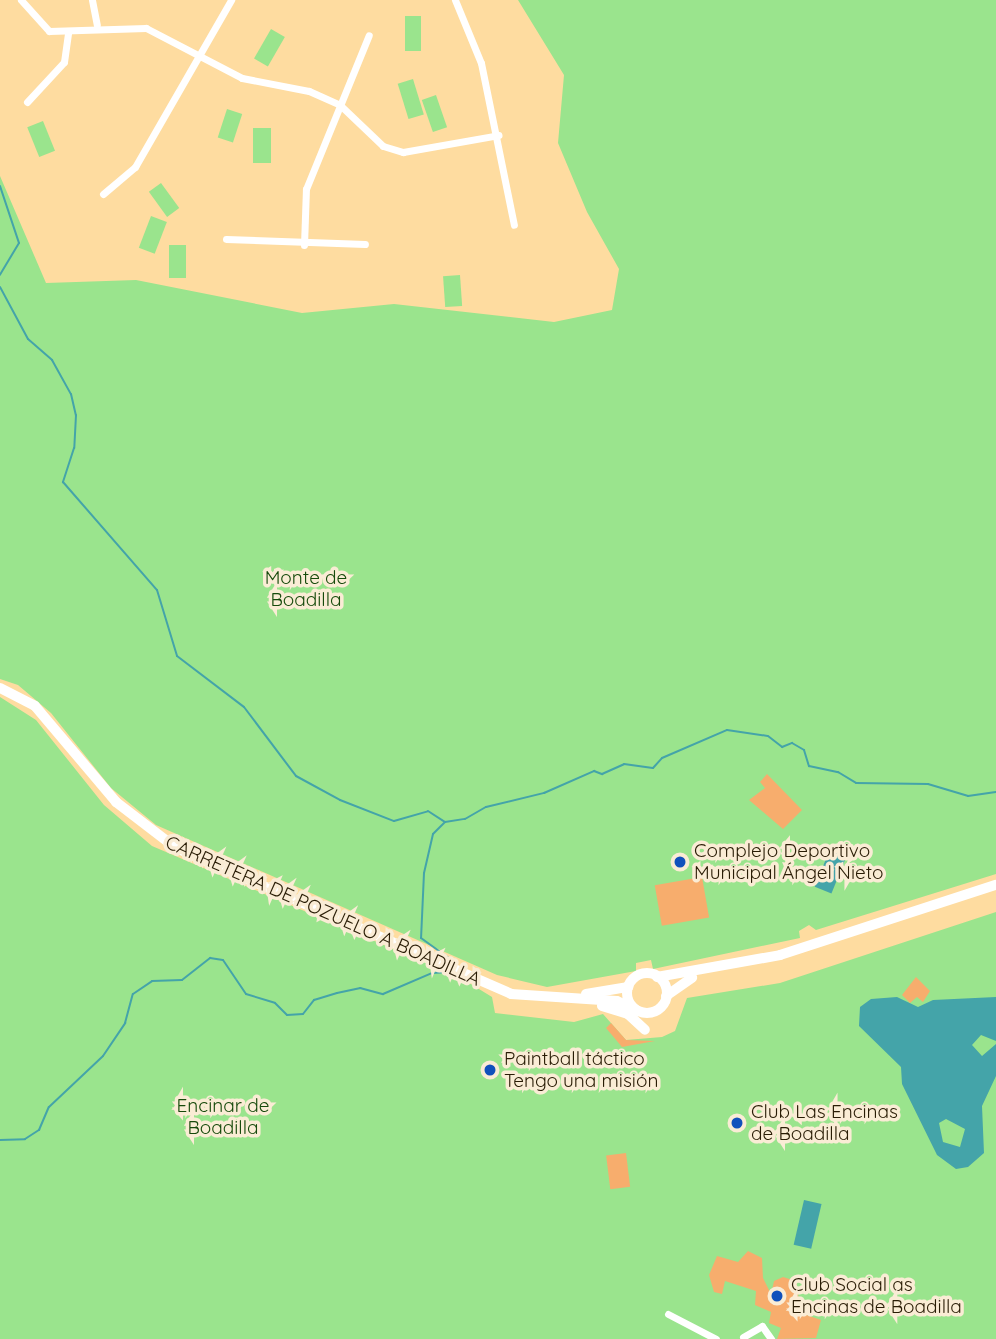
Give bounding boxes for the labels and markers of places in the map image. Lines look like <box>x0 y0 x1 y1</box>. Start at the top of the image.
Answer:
place label: Complejo Deportivo Municipal Ángel Nieto <box>694 840 884 884</box>
marker: Complejo Deportivo Municipal Ángel Nieto <box>672 854 688 870</box>
place label: Paintball táctico Tengo una misión <box>504 1048 658 1092</box>
marker: Paintball táctico Tengo una misión <box>482 1062 498 1078</box>
place label: Club Las Encinas de Boadilla <box>751 1101 898 1145</box>
marker: Club Las Encinas de Boadilla <box>729 1115 745 1131</box>
place label: Club Social as Encinas de Boadilla <box>791 1274 962 1318</box>
marker: Club Social as Encinas de Boadilla <box>769 1288 785 1304</box>

